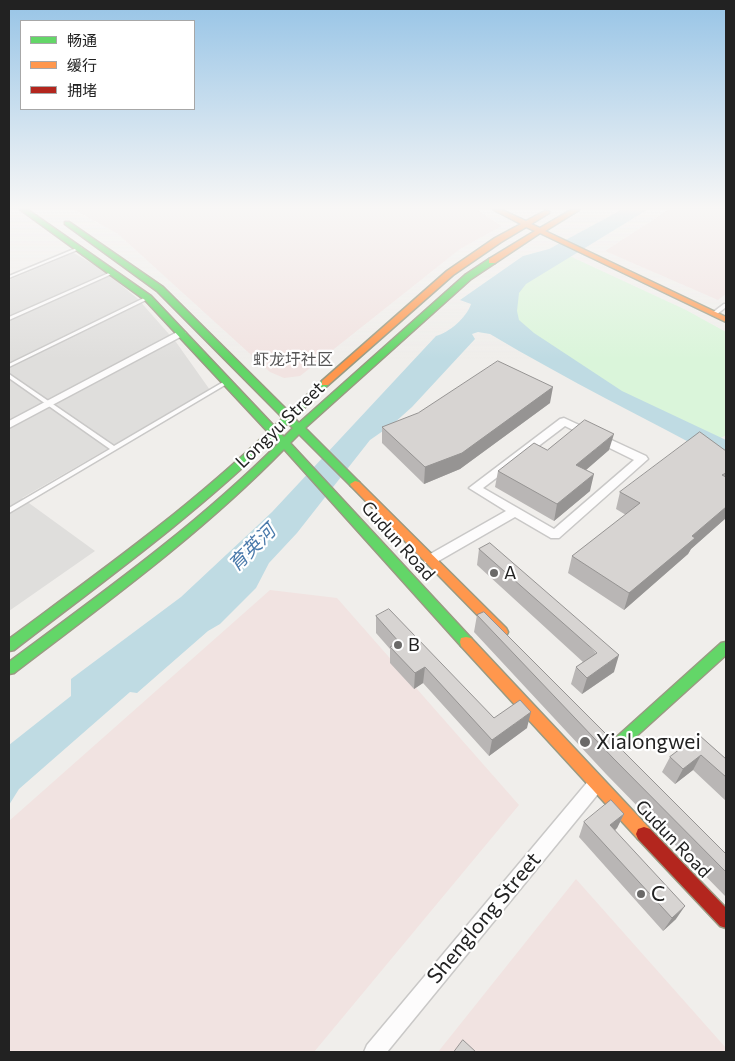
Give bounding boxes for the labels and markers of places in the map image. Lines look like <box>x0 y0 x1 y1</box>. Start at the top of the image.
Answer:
place label: A <box>504 562 516 584</box>
marker: A <box>488 567 500 579</box>
place label: B <box>408 634 420 656</box>
marker: B <box>392 639 404 651</box>
place label: Xialongwei <box>596 729 701 755</box>
marker: Xialongwei <box>578 735 592 749</box>
place label: C <box>651 881 665 907</box>
marker: C <box>635 888 647 900</box>

